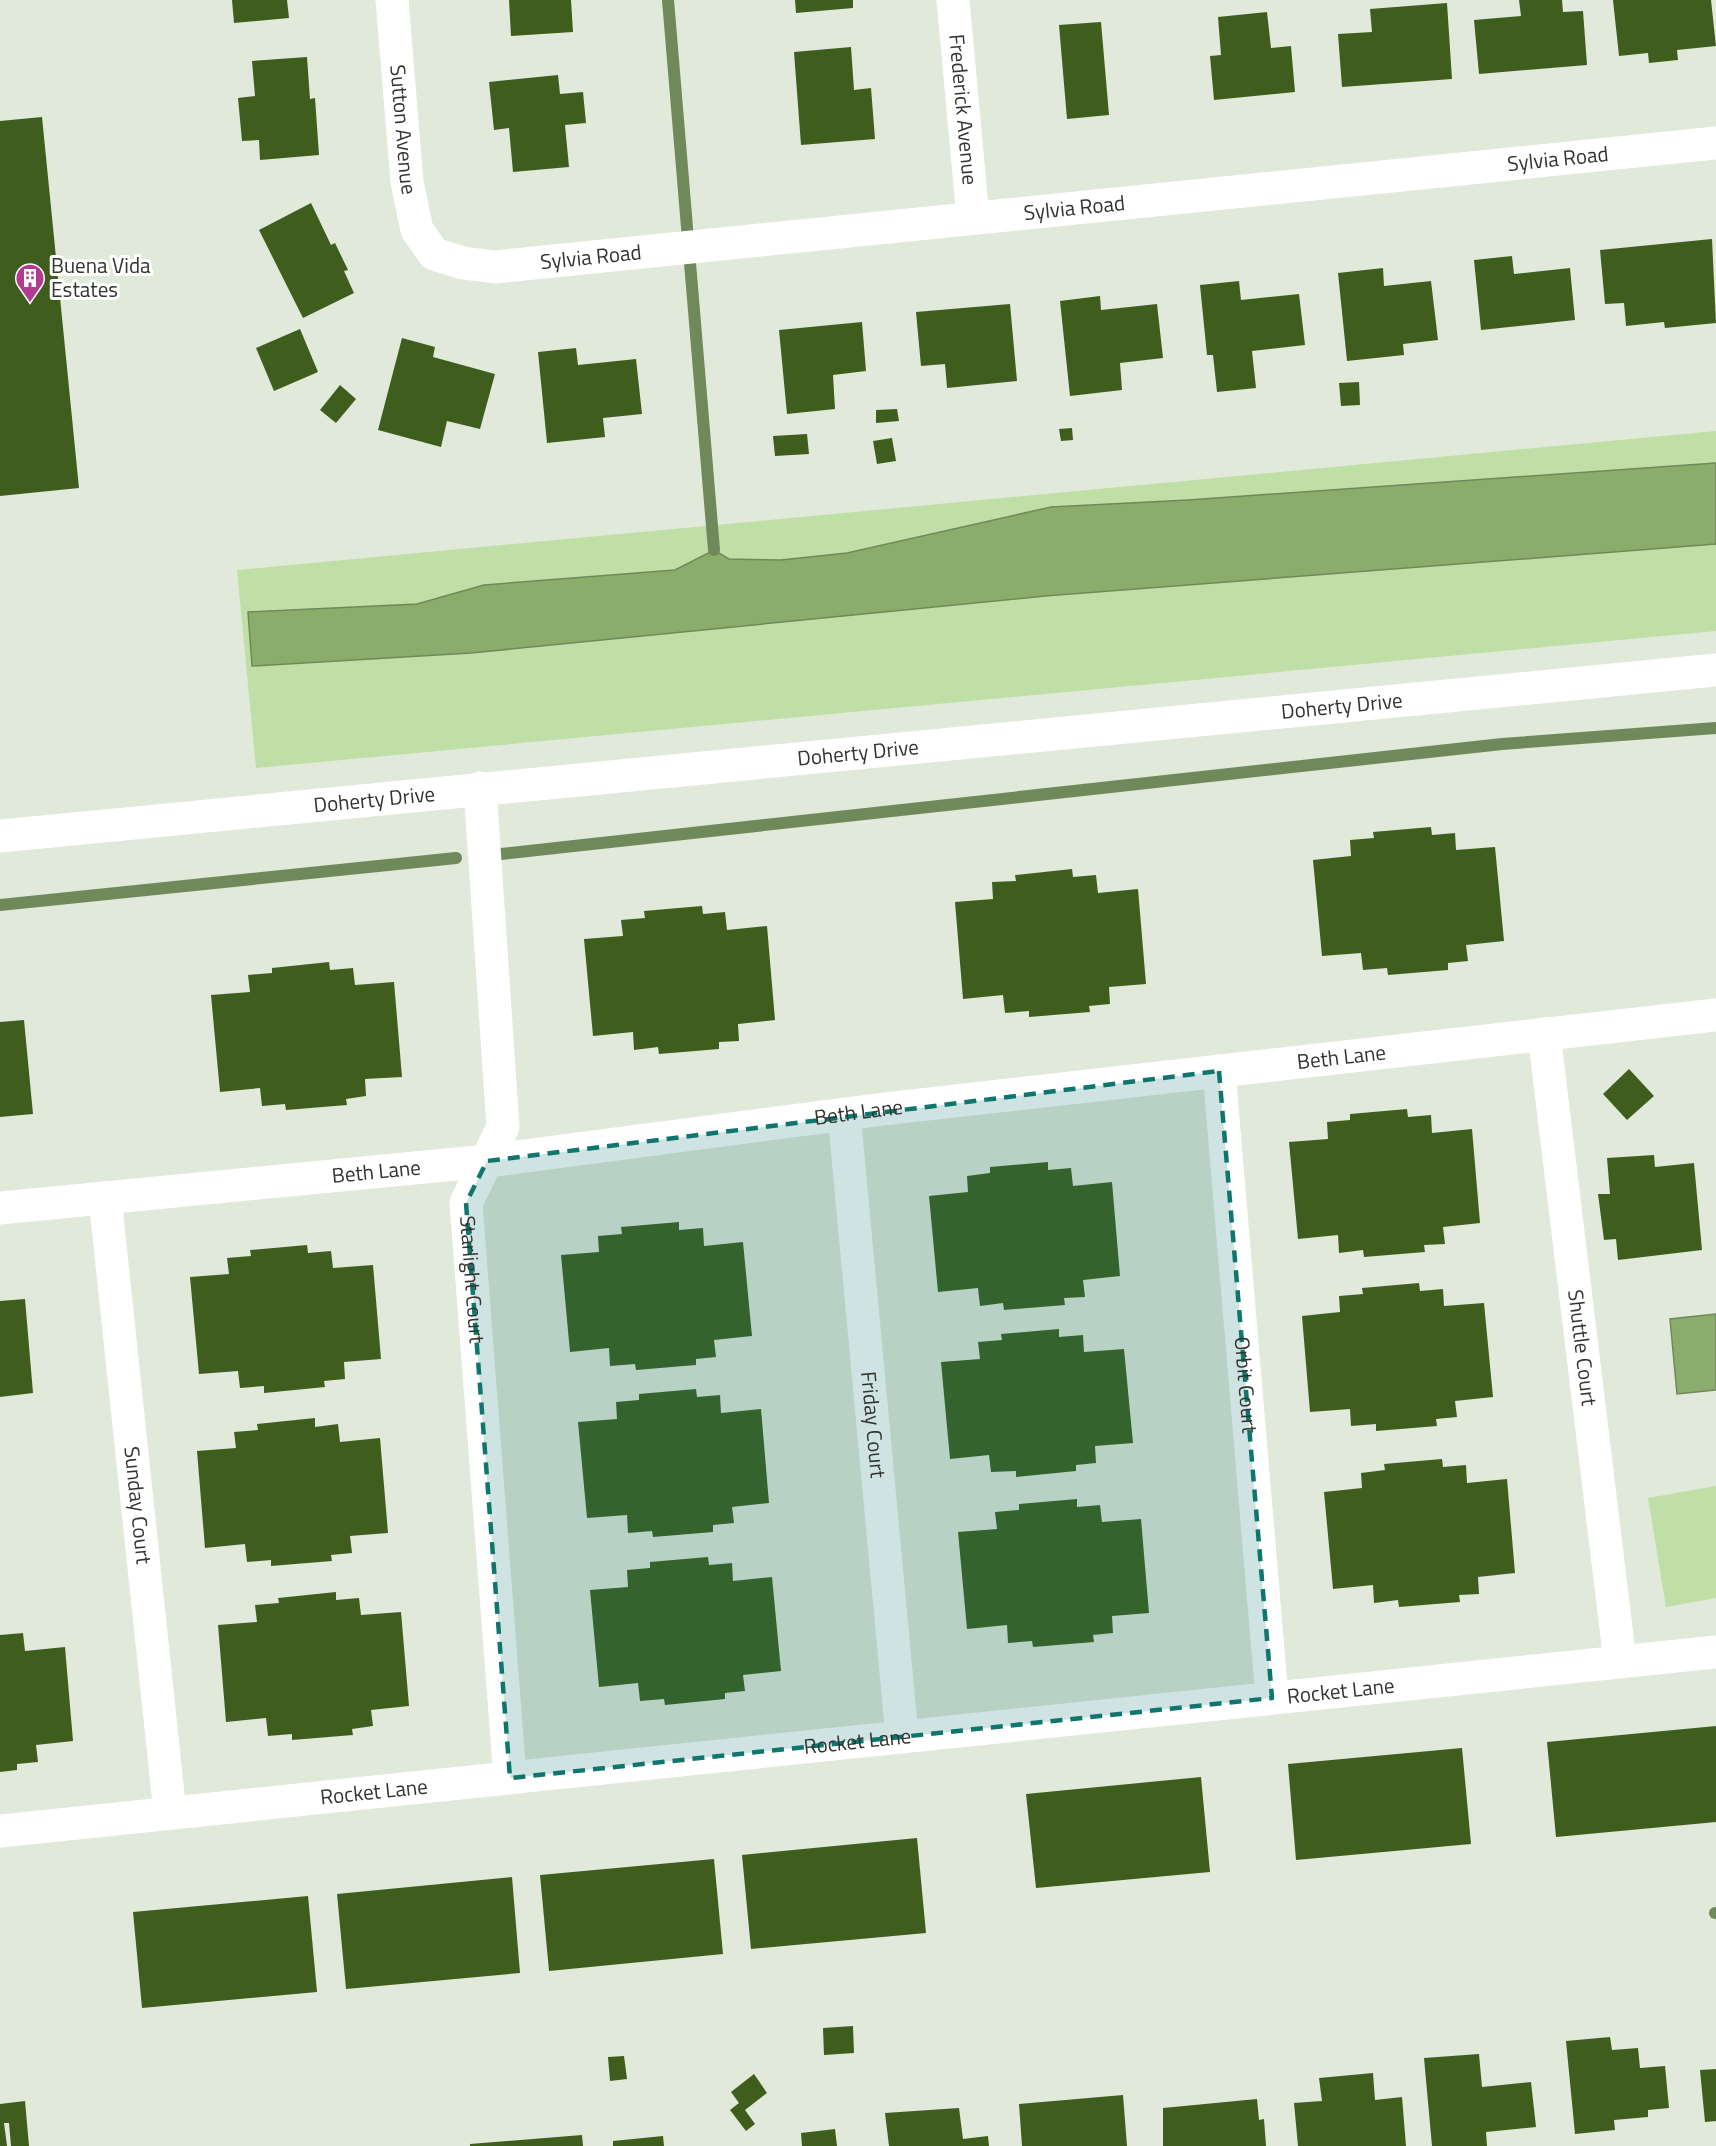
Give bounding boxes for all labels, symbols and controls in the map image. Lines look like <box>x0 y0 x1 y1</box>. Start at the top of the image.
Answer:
street label: Frederick Avenue <box>941 33 987 186</box>
street label: Sutton Avenue <box>382 63 426 197</box>
street label: Sylvia Road <box>1506 137 1610 179</box>
street label: Sylvia Road <box>1022 186 1126 228</box>
street label: Sylvia Road <box>539 235 643 277</box>
place label: Buena Vida Estates <box>51 249 151 305</box>
building icon: Buena Vida Estates <box>14 262 46 304</box>
street label: Doherty Drive <box>1279 683 1404 727</box>
street label: Doherty Drive <box>796 730 920 774</box>
street label: Doherty Drive <box>312 777 436 821</box>
street label: Beth Lane <box>1295 1035 1387 1077</box>
street label: Beth Lane <box>812 1090 905 1133</box>
street label: Beth Lane <box>330 1150 422 1191</box>
street label: Starlight Court <box>452 1214 494 1345</box>
street label: Shuttle Court <box>1560 1288 1606 1408</box>
street label: Orbit Court <box>1227 1335 1267 1435</box>
street label: Friday Court <box>853 1370 895 1480</box>
street label: Sunday Court <box>116 1445 161 1566</box>
street label: Rocket Lane <box>1285 1669 1396 1712</box>
street label: Rocket Lane <box>802 1719 913 1762</box>
street label: Rocket Lane <box>319 1769 429 1813</box>

